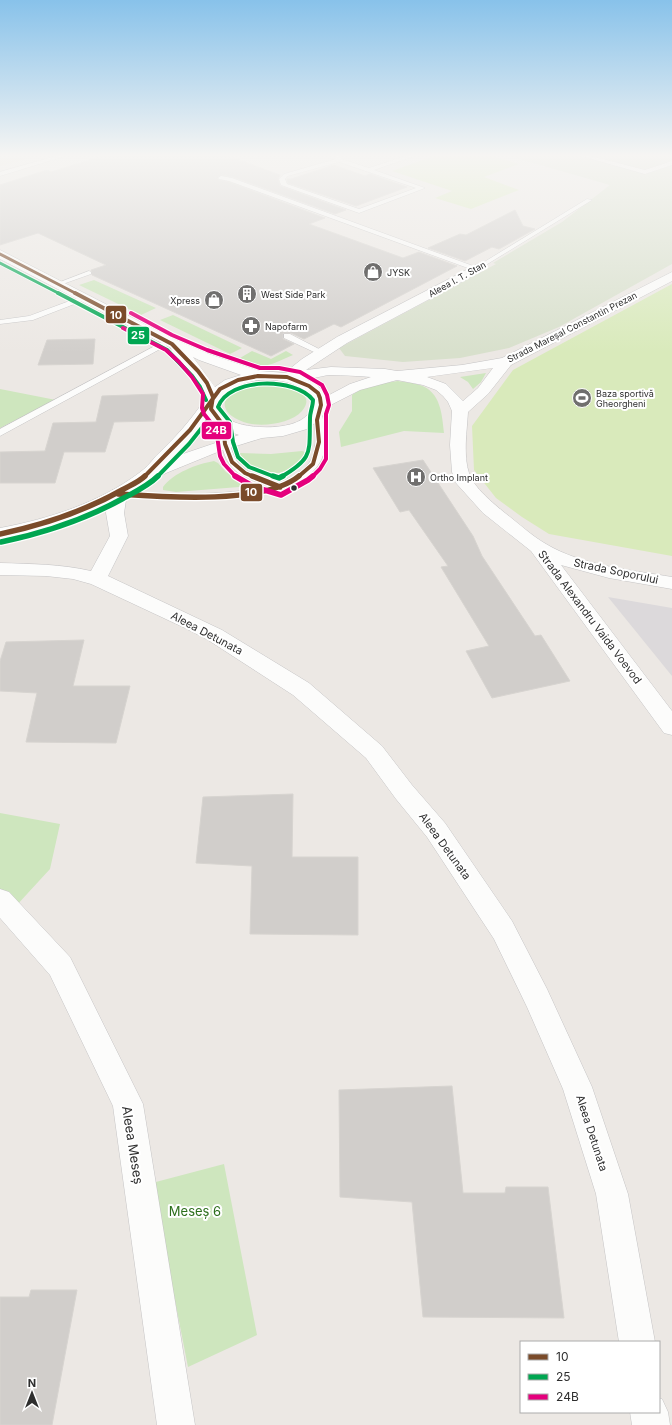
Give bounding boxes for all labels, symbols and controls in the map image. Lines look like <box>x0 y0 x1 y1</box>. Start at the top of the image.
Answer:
street label: Aleea I. T. Stan <box>426 259 488 299</box>
shop icon: JYSK <box>362 261 384 283</box>
place label: JYSK <box>387 267 410 278</box>
building icon: West Side Park <box>236 283 258 305</box>
shop icon: Xpress <box>203 289 225 311</box>
place label: West Side Park <box>261 289 325 300</box>
street label: Strada Mareșal Constantin Prezan <box>505 289 639 366</box>
place label: Xpress <box>170 295 200 306</box>
line badge: 10 <box>105 305 127 324</box>
text: 10 <box>110 308 122 322</box>
pharmacy icon: Napofarm <box>240 315 262 337</box>
place label: Napofarm <box>265 321 308 332</box>
line badge: 25 <box>127 326 150 345</box>
text: 25 <box>131 328 145 342</box>
sports icon: Baza sportivă Gheorgheni <box>571 387 593 409</box>
place label: Baza sportivă Gheorgheni <box>596 388 654 409</box>
line badge: 24B <box>201 421 232 440</box>
text: 24B <box>205 423 227 437</box>
hospital icon: Ortho Implant <box>405 466 427 488</box>
place label: Ortho Implant <box>430 472 488 483</box>
line badge: 10 <box>240 483 263 502</box>
unlabelled marker <box>289 483 299 493</box>
text: 10 <box>245 485 257 499</box>
street label: Strada Alexandru Vaida Voevod <box>535 547 645 687</box>
street label: Strada Soporului <box>572 555 660 587</box>
street label: Aleea Detunata <box>169 608 245 658</box>
street label: Aleea Detunata <box>416 810 474 882</box>
street label: Aleea Detunata <box>573 1093 611 1173</box>
street label: Aleea Meseș <box>119 1105 147 1185</box>
park label: Meseș 6 <box>169 1203 221 1219</box>
legend <box>520 1341 660 1413</box>
text: 10 <box>556 1349 568 1364</box>
text: 25 <box>556 1369 571 1384</box>
north arrow <box>12 1373 52 1413</box>
text: N <box>28 1376 36 1390</box>
text: 24B <box>556 1389 579 1404</box>

